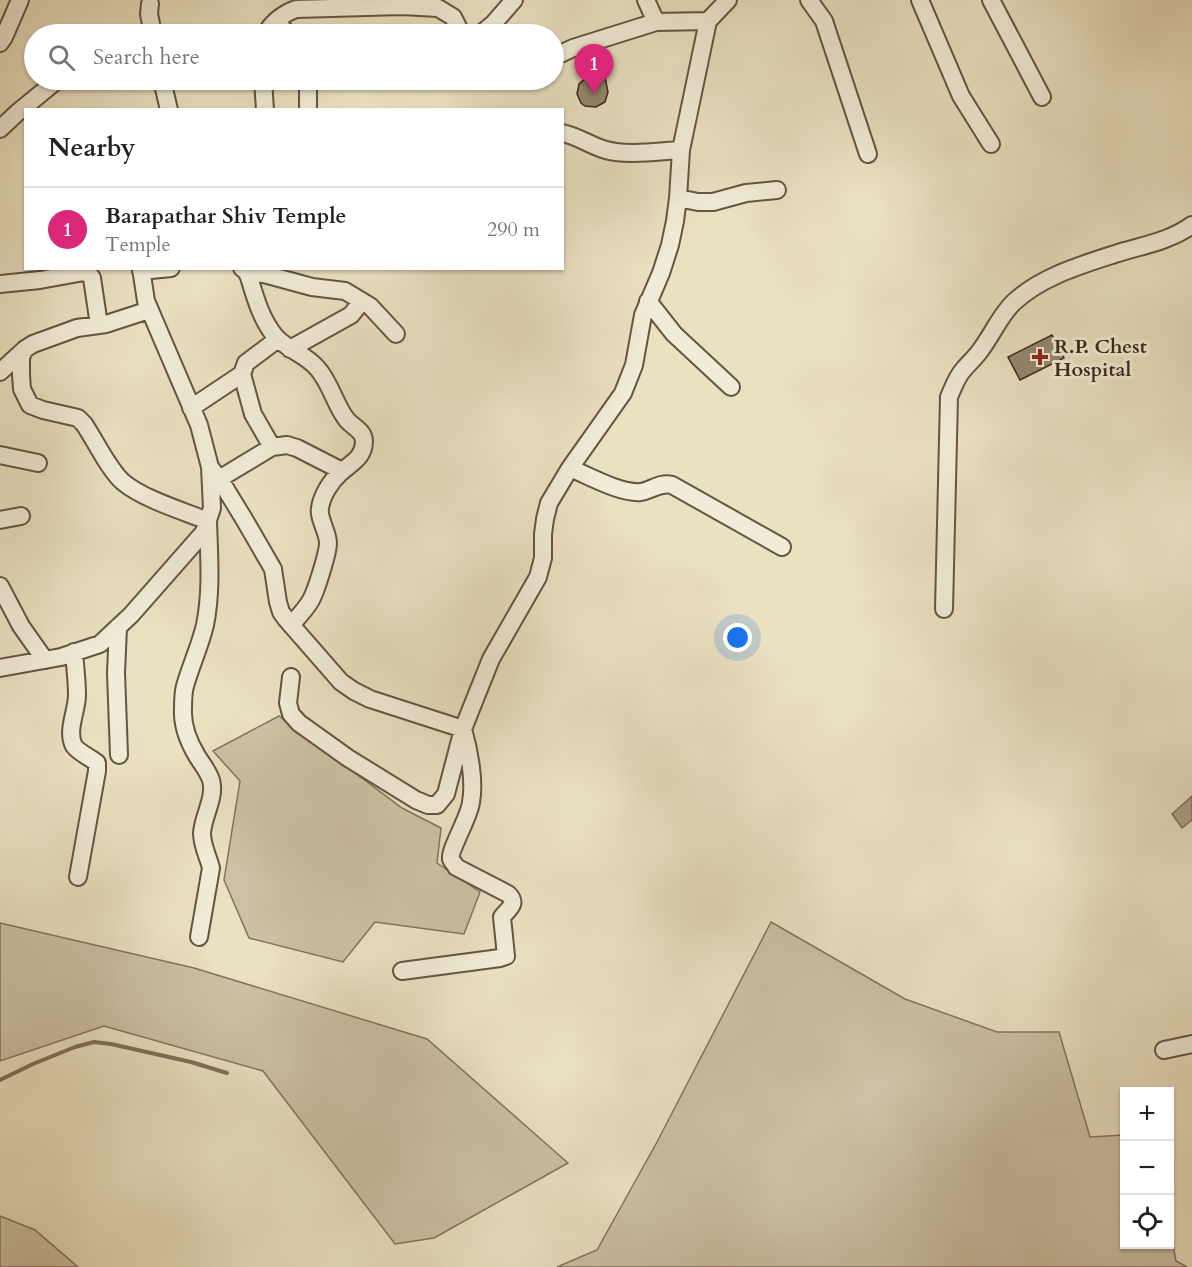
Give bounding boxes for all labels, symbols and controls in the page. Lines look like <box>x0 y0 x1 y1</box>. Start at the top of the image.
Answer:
search box <box>24 24 564 90</box>
icon: search <box>45 41 78 74</box>
text: Search here <box>93 42 200 72</box>
pin: 1 <box>574 44 614 94</box>
text: Nearby <box>48 130 136 165</box>
text: Barapathar Shiv Temple <box>105 201 347 231</box>
text: 1 <box>62 216 73 243</box>
text: 290 m <box>487 216 540 243</box>
text: Temple <box>105 231 170 258</box>
place label: R.P. Chest Hospital <box>1054 333 1147 383</box>
marker: R.P. Chest Hospital <box>1031 348 1049 366</box>
your location <box>723 623 752 652</box>
map controls <box>1120 1087 1174 1249</box>
button: + <box>1120 1087 1174 1141</box>
button: − <box>1120 1141 1174 1195</box>
button: locate <box>1120 1195 1174 1249</box>

